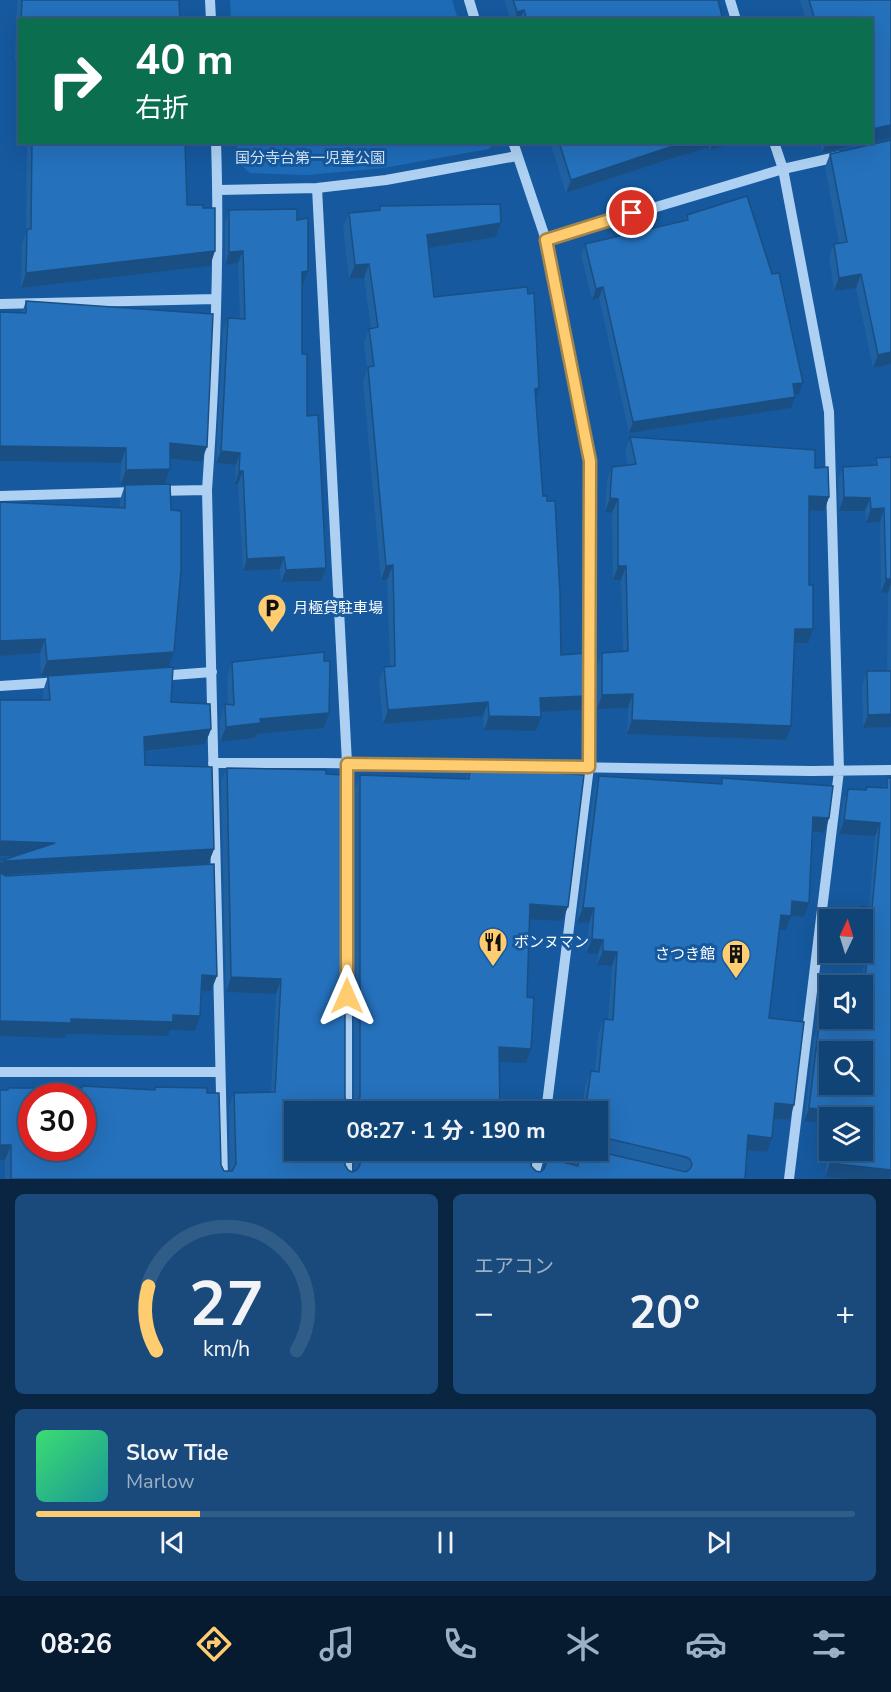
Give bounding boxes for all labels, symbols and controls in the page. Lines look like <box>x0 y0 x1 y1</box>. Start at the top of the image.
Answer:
text: 40 m <box>135 32 234 89</box>
icon: right <box>36 42 114 120</box>
text: 右折 <box>135 90 189 127</box>
park label: 国分寺台第一児童公園 <box>235 148 385 168</box>
pin <box>606 187 657 238</box>
icon: arrive <box>615 196 648 229</box>
parking icon: 月極貸駐車場 <box>256 592 288 634</box>
place label: 月極貸駐車場 <box>293 598 383 618</box>
north arrow <box>819 909 873 963</box>
map controls <box>819 909 873 1161</box>
restaurant icon: ボンヌマン <box>477 926 509 968</box>
place label: ボンヌマン <box>514 932 589 952</box>
building icon: さつき館 <box>720 938 752 980</box>
place label: さつき館 <box>655 944 715 964</box>
position arrow <box>315 964 379 1028</box>
button: sound <box>819 975 873 1029</box>
button: search <box>819 1041 873 1095</box>
speed limit sign: 30 <box>18 1083 96 1161</box>
button: layers <box>819 1107 873 1161</box>
text: 08:27 · 1 分 · 190 m <box>347 1116 545 1146</box>
text: エアコン <box>474 1253 554 1280</box>
text: 27 <box>189 1262 264 1347</box>
text: 20° <box>629 1283 700 1344</box>
text: − <box>474 1291 494 1336</box>
text: + <box>835 1291 855 1336</box>
text: km/h <box>203 1334 250 1364</box>
text: Slow Tide <box>126 1438 228 1468</box>
text: Marlow <box>126 1468 194 1495</box>
icon: previous <box>156 1526 189 1559</box>
icon: pause <box>429 1526 462 1559</box>
icon: next <box>702 1526 735 1559</box>
icon: directions <box>193 1623 235 1665</box>
icon: music <box>316 1623 358 1665</box>
icon: phone <box>439 1623 481 1665</box>
icon: climate <box>562 1623 604 1665</box>
icon: car <box>685 1623 727 1665</box>
icon: filters <box>808 1623 850 1665</box>
text: 08:26 <box>41 1626 112 1663</box>

